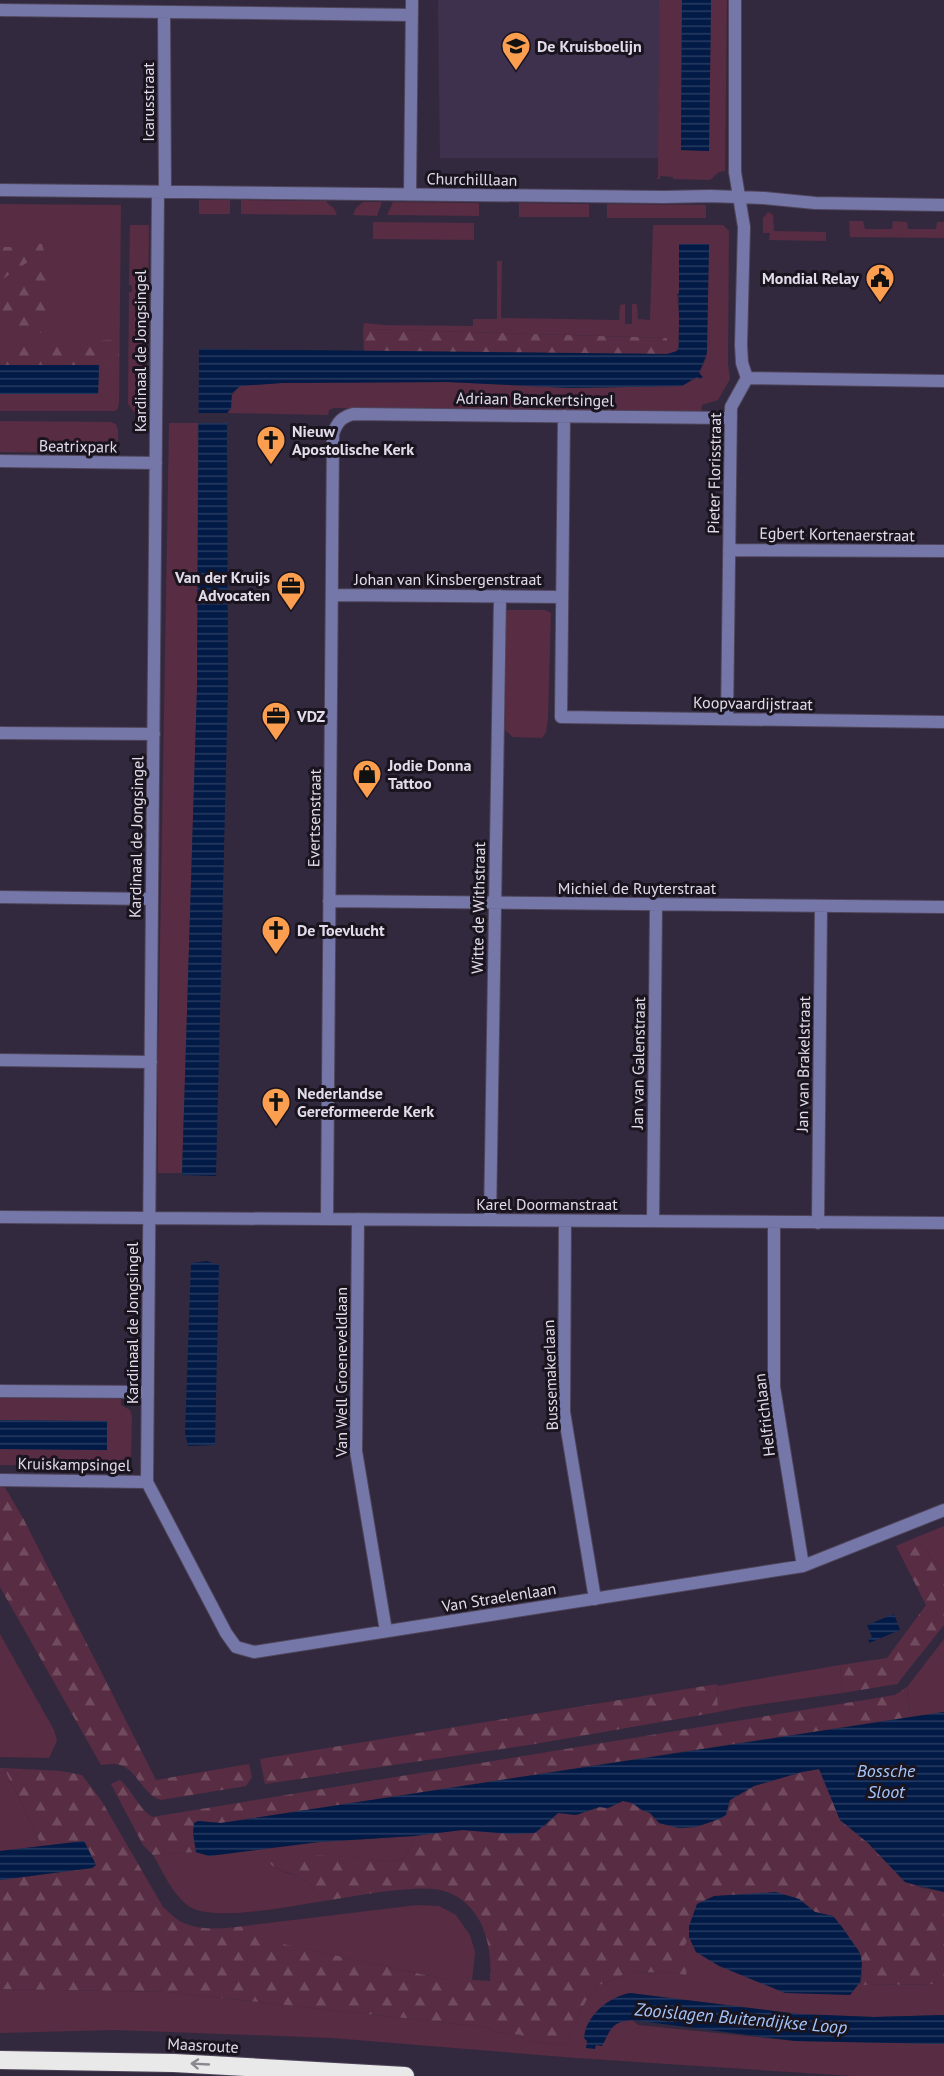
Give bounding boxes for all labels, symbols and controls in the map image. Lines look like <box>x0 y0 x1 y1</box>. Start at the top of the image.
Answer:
school or university icon: De Kruisboelijn <box>500 30 532 72</box>
place label: De Kruisboelijn <box>537 36 642 56</box>
street label: Icarusstraat <box>138 62 158 142</box>
street label: Churchilllaan <box>426 168 518 190</box>
public building icon: Mondial Relay <box>864 262 896 304</box>
place label: Mondial Relay <box>762 268 859 288</box>
street label: Kardinaal de Jongsingel <box>130 270 150 432</box>
street label: Adriaan Banckertsingel <box>456 388 614 410</box>
street label: Pieter Florisstraat <box>703 412 725 534</box>
place label: Nieuw Apostolische Kerk <box>292 421 414 459</box>
church icon: Nieuw Apostolische Kerk <box>255 424 287 466</box>
street label: Beatrixpark <box>39 435 118 457</box>
street label: Egbert Kortenaerstraat <box>759 523 916 545</box>
place label: Van der Kruijs Advocaten <box>174 567 270 605</box>
street label: Johan van Kinsbergenstraat <box>353 569 542 589</box>
office icon: Van der Kruijs Advocaten <box>275 570 307 612</box>
street label: Koopvaardijstraat <box>693 692 814 714</box>
office icon: VDZ <box>260 700 292 742</box>
place label: VDZ <box>296 706 326 726</box>
place label: Jodie Donna Tattoo <box>387 755 471 793</box>
street label: Kardinaal de Jongsingel <box>125 756 147 918</box>
shop icon: Jodie Donna Tattoo <box>351 758 383 800</box>
street label: Evertsenstraat <box>303 768 325 867</box>
street label: Witte de Withstraat <box>467 841 489 974</box>
street label: Michiel de Ruyterstraat <box>558 878 717 898</box>
church icon: De Toevlucht <box>260 914 292 956</box>
place label: De Toevlucht <box>297 920 385 940</box>
street label: Jan van Brakelstraat <box>792 995 814 1133</box>
street label: Jan van Galenstraat <box>627 996 649 1130</box>
place label: Nederlandse Gereformeerde Kerk <box>297 1083 434 1121</box>
church icon: Nederlandse Gereformeerde Kerk <box>260 1086 292 1128</box>
street label: Karel Doormanstraat <box>476 1194 618 1214</box>
street label: Kardinaal de Jongsingel <box>122 1242 142 1404</box>
street label: Van Well Groeneveldlaan <box>331 1287 351 1458</box>
street label: Bussemakerlaan <box>538 1319 562 1431</box>
street label: Helfrichlaan <box>749 1372 779 1458</box>
street label: Kruiskampsingel <box>17 1453 131 1475</box>
street label: Van Straelenlaan <box>439 1578 558 1616</box>
water label: Bossche Sloot <box>857 1759 916 1803</box>
water label: Zooislagen Buitendijkse Loop <box>633 1997 848 2039</box>
street label: Maasroute <box>167 2033 239 2057</box>
one-way arrow <box>190 2059 210 2070</box>

